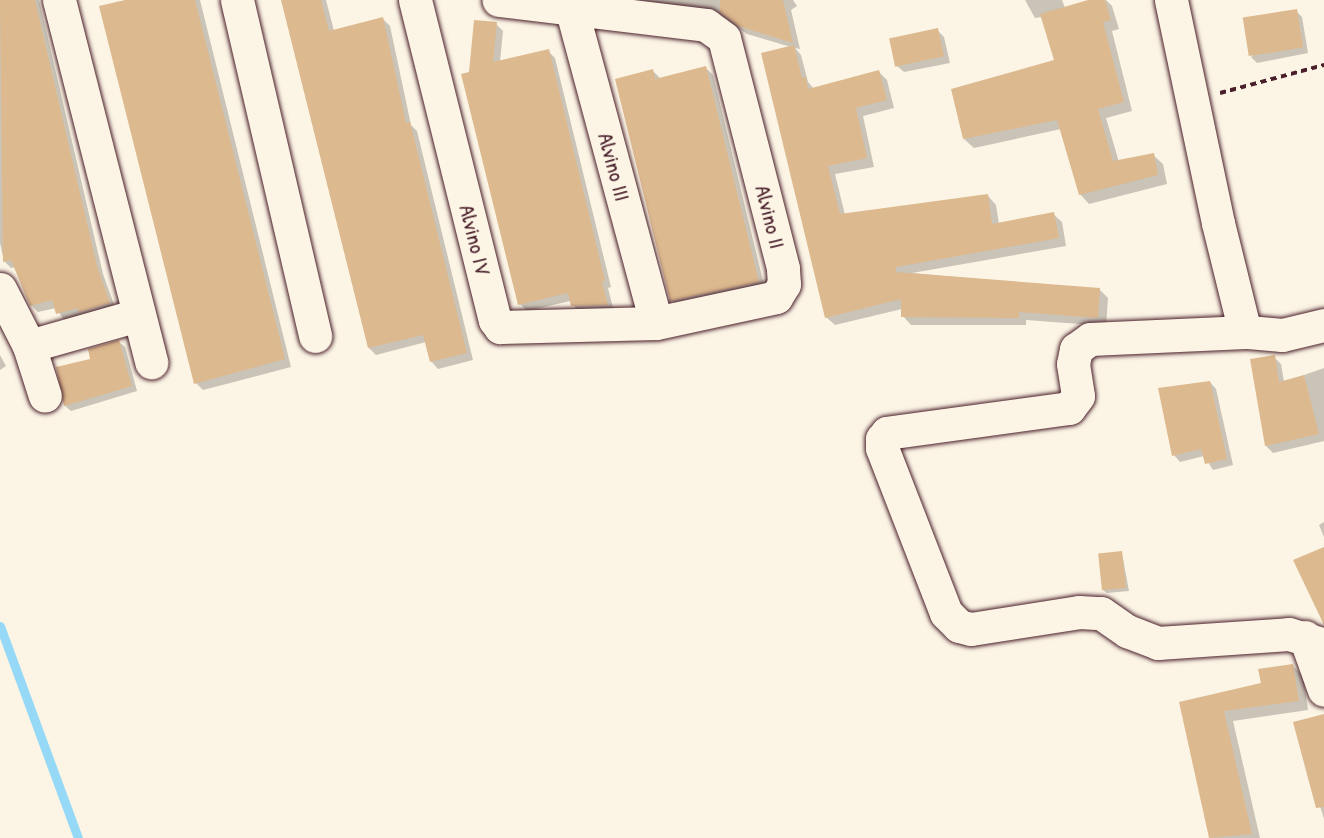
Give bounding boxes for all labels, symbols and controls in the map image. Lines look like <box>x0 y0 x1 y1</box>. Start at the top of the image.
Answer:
street label: Alvino III <box>592 130 636 204</box>
street label: Alvino II <box>749 183 791 251</box>
street label: Alvino IV <box>454 202 496 278</box>

